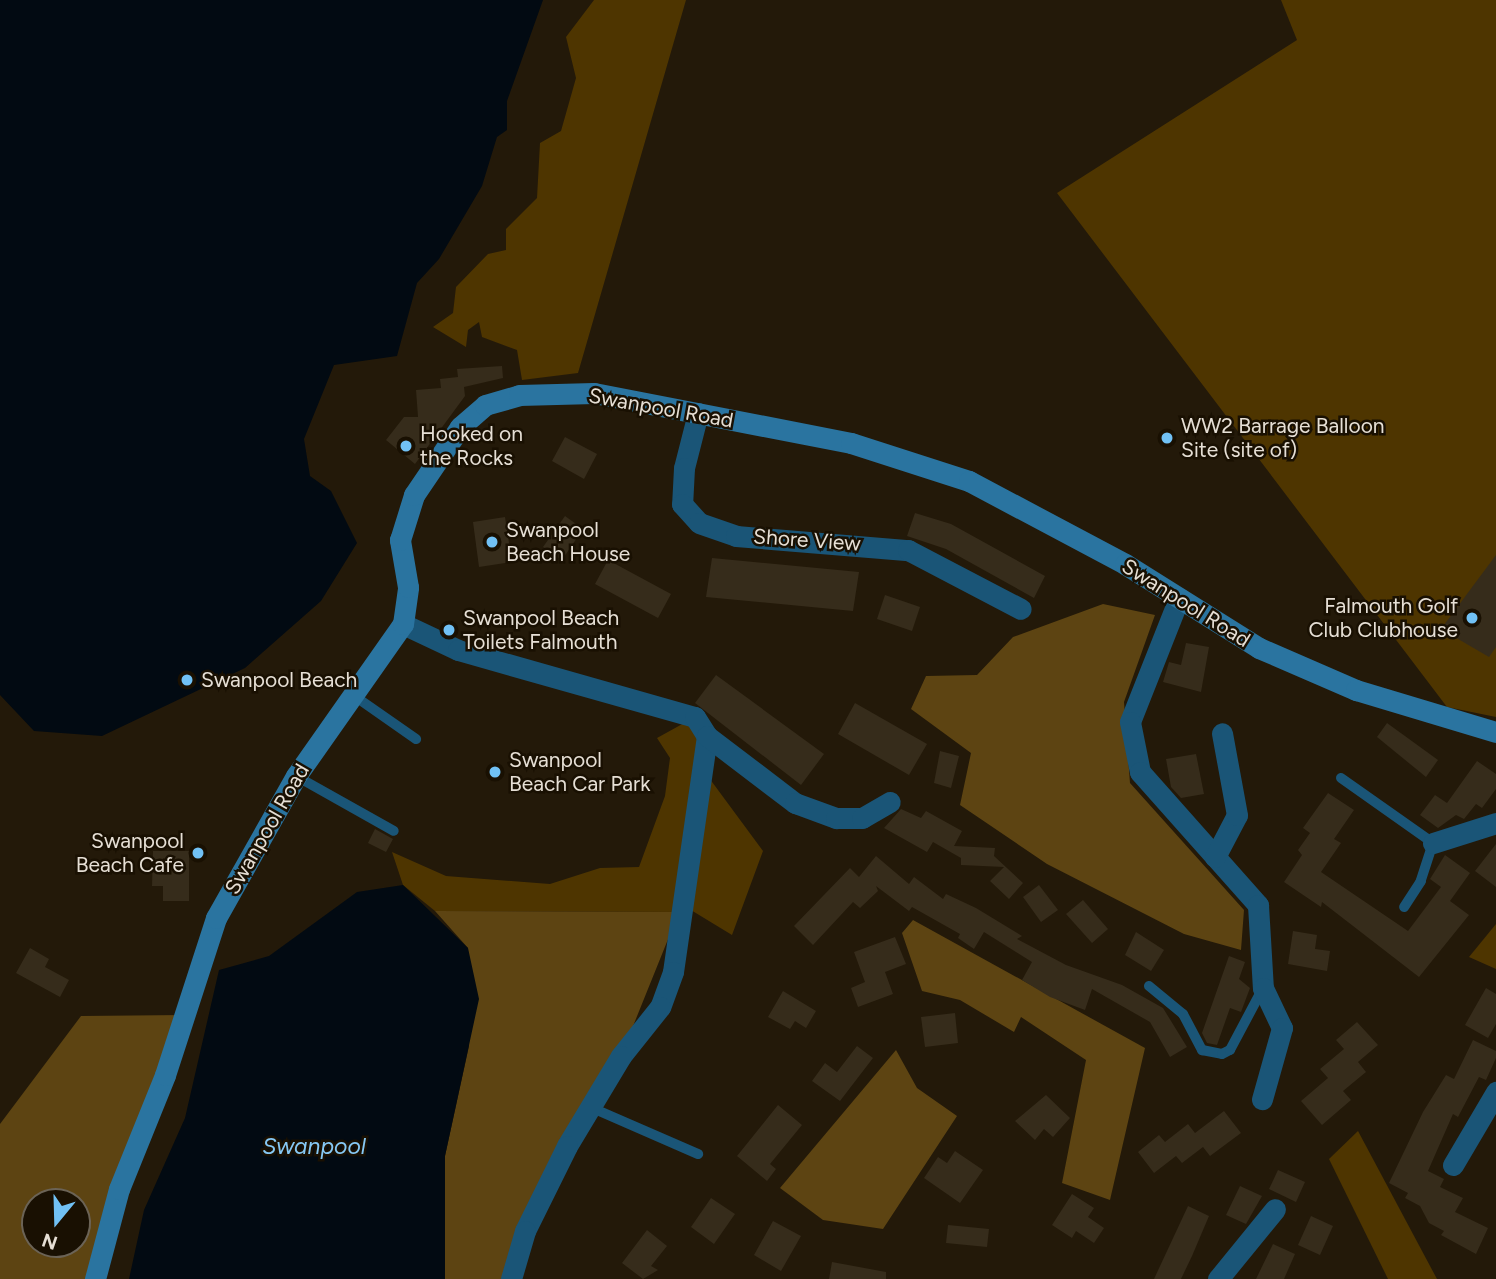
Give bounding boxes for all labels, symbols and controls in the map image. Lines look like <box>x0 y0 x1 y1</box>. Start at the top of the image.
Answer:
street label: Swanpool Road <box>587 383 735 433</box>
place label: WW2 Barrage Balloon Site (site of) <box>1181 413 1385 463</box>
place label: Hooked on the Rocks <box>420 421 523 471</box>
marker: WW2 Barrage Balloon Site (site of) <box>1159 430 1175 446</box>
marker: Hooked on the Rocks <box>398 438 414 454</box>
place label: Swanpool Beach House <box>506 517 630 567</box>
street label: Shore View <box>752 524 862 556</box>
marker: Swanpool Beach House <box>484 534 500 550</box>
street label: Swanpool Road <box>1117 554 1255 652</box>
place label: Falmouth Golf Club Clubhouse <box>1308 593 1458 643</box>
place label: Swanpool Beach Toilets Falmouth <box>463 605 619 655</box>
marker: Falmouth Golf Club Clubhouse <box>1464 610 1480 626</box>
marker: Swanpool Beach Toilets Falmouth <box>441 622 457 638</box>
place label: Swanpool Beach <box>201 667 357 693</box>
marker: Swanpool Beach <box>179 672 195 688</box>
place label: Swanpool Beach Car Park <box>509 747 650 797</box>
street label: Swanpool Road <box>219 759 315 899</box>
marker: Swanpool Beach Car Park <box>487 764 503 780</box>
place label: Swanpool Beach Cafe <box>76 828 184 878</box>
marker: Swanpool Beach Cafe <box>190 845 206 861</box>
water label: Swanpool <box>262 1132 366 1160</box>
north arrow <box>21 1188 91 1258</box>
text: N <box>39 1228 60 1255</box>

